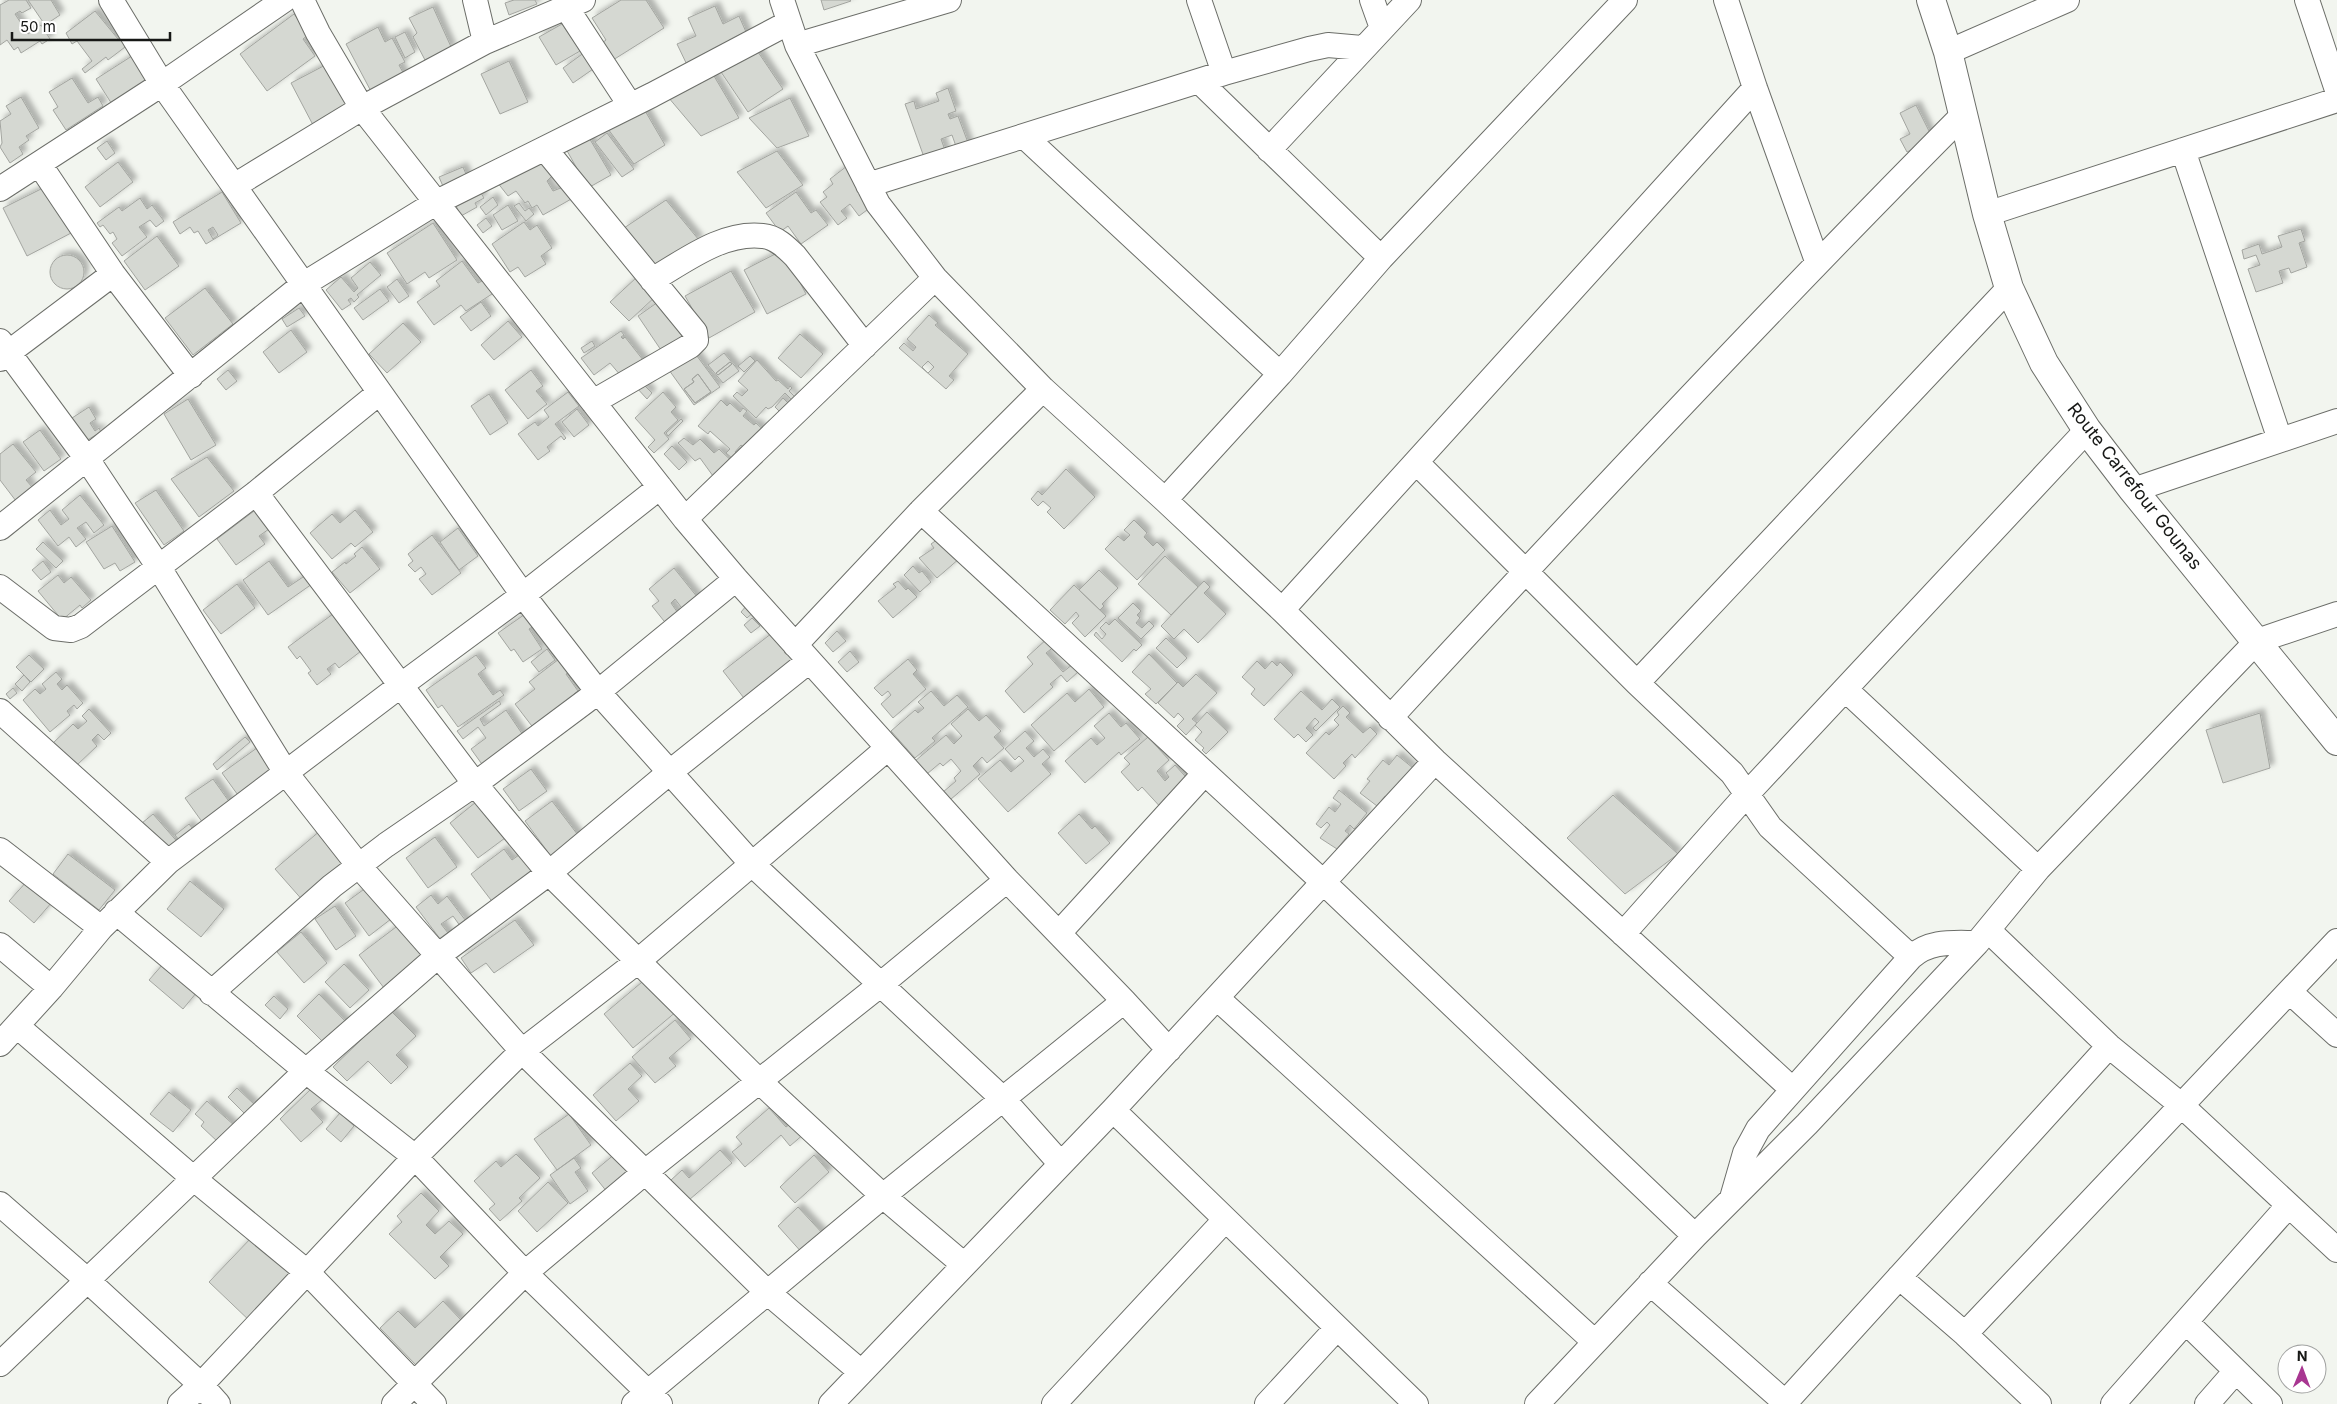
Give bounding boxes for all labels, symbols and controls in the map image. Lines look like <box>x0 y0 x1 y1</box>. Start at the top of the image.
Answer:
scale bar <box>12 10 170 42</box>
text: 50 m <box>20 17 56 36</box>
street label: Route Carrefour Gounas <box>2063 398 2207 574</box>
north arrow <box>2277 1344 2327 1394</box>
text: N <box>2297 1347 2308 1364</box>

